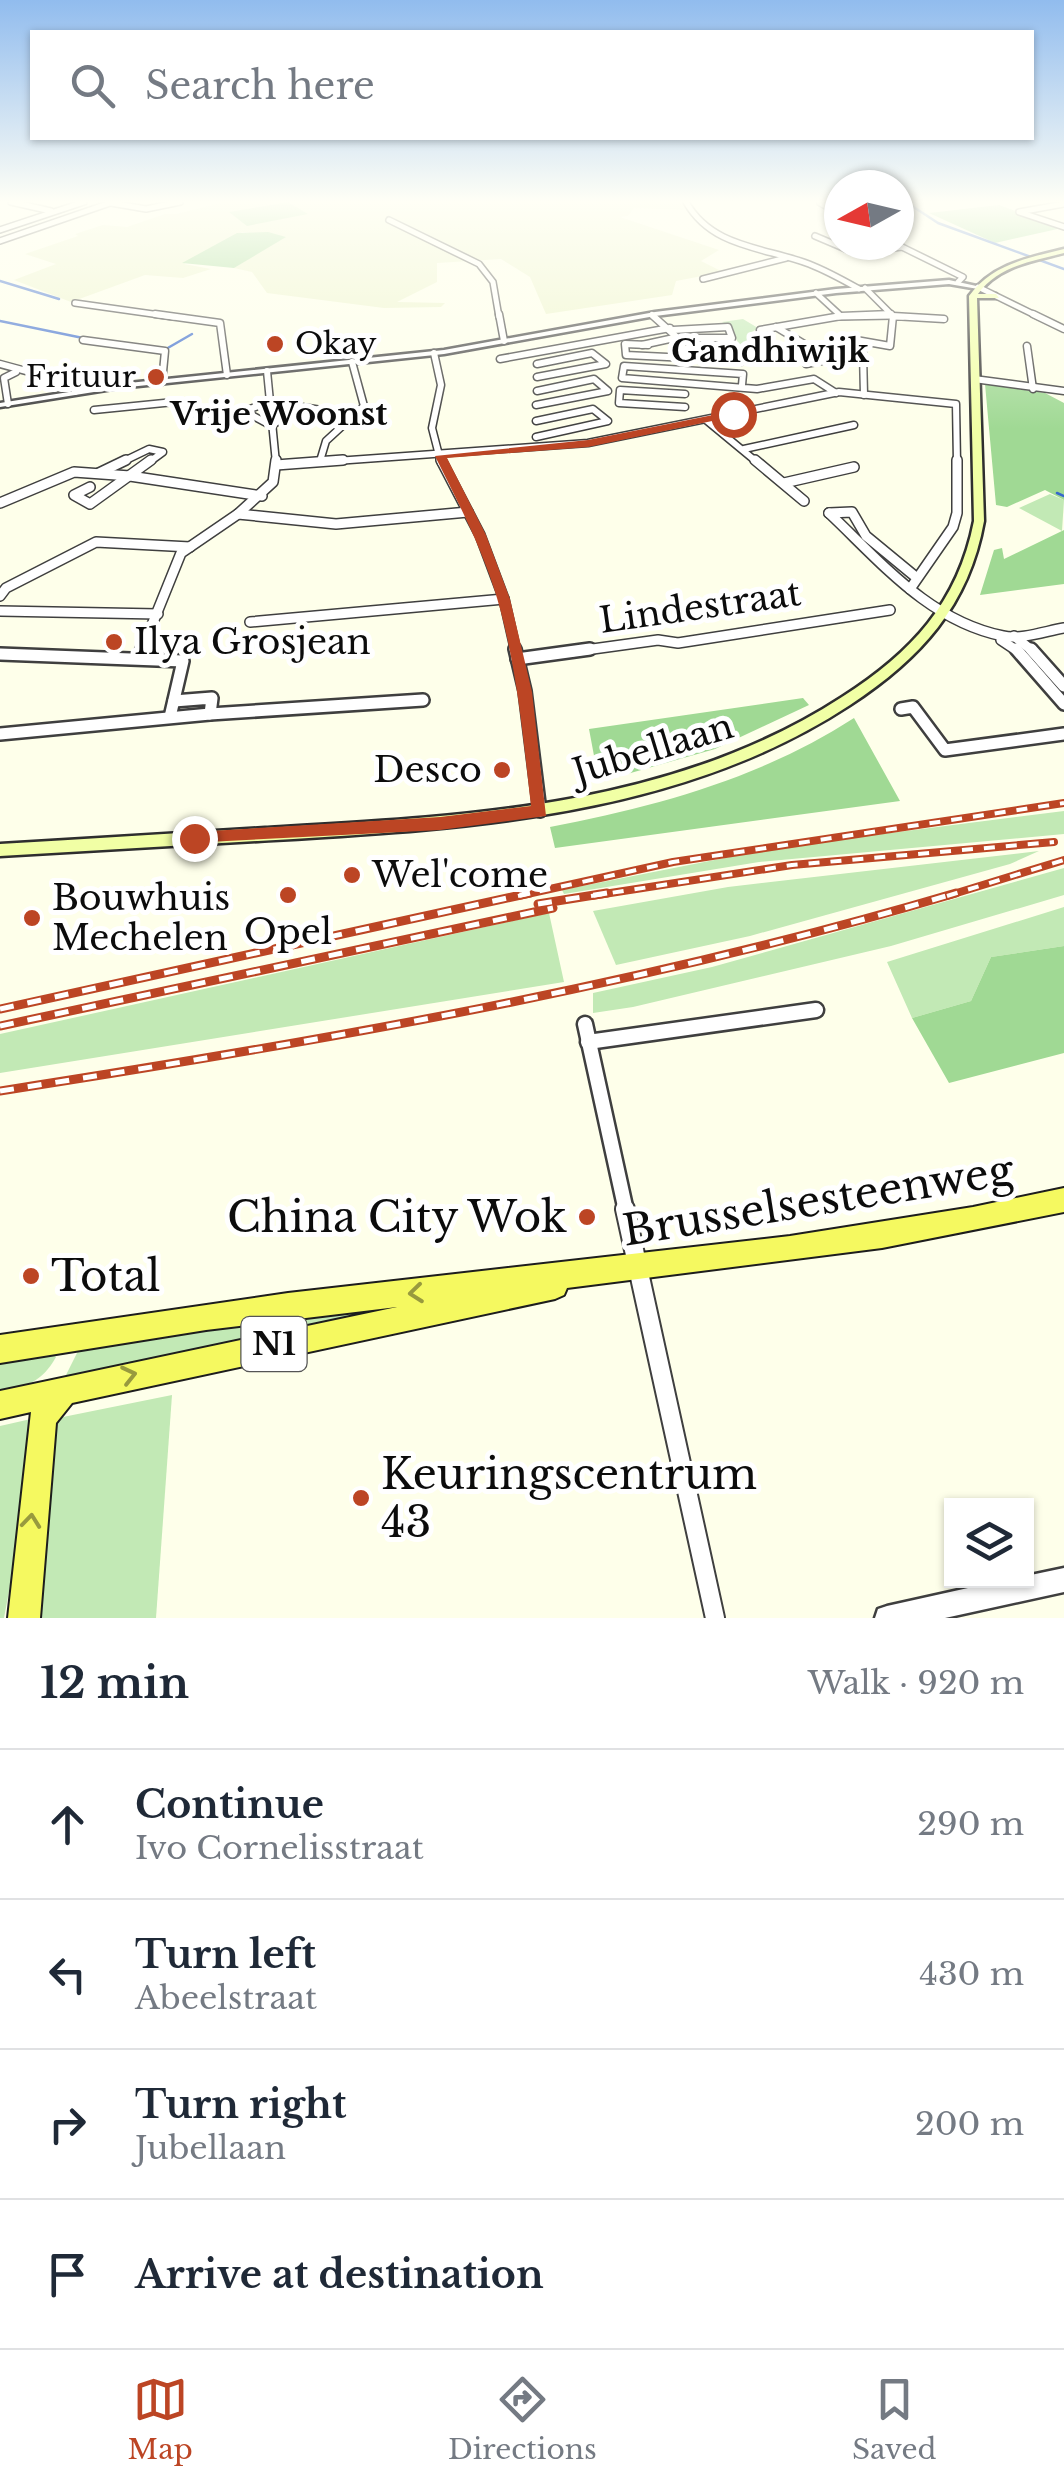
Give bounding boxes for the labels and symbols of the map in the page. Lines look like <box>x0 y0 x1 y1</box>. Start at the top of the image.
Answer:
north arrow <box>824 170 914 260</box>
place label: Okay <box>295 325 377 362</box>
district label: Gandhiwijk <box>671 331 870 371</box>
marker: Okay <box>264 333 286 355</box>
place label: Frituur <box>26 358 137 395</box>
marker: Frituur <box>145 366 167 388</box>
route start <box>711 392 757 438</box>
district label: Vrije Woonst <box>169 394 388 434</box>
street label: Lindestraat <box>596 571 803 642</box>
place label: Ilya Grosjean <box>134 620 371 663</box>
marker: Ilya Grosjean <box>103 631 125 653</box>
street label: Jubellaan <box>564 704 738 794</box>
place label: Desco <box>373 748 482 791</box>
marker: Desco <box>491 759 513 781</box>
route end <box>172 816 218 862</box>
place label: Wel'come <box>371 853 548 896</box>
marker: Wel'come <box>341 864 363 886</box>
place label: Bouwhuis Mechelen <box>52 876 230 959</box>
marker: Opel <box>277 884 299 906</box>
marker: Bouwhuis Mechelen <box>21 907 43 929</box>
place label: Opel <box>244 910 332 953</box>
street label: Brusselsesteenweg <box>619 1143 1018 1257</box>
place label: China City Wok <box>227 1191 567 1243</box>
marker: China City Wok <box>576 1206 598 1228</box>
place label: Total <box>51 1250 160 1302</box>
marker: Total <box>20 1265 42 1287</box>
one-way arrow <box>408 1282 424 1303</box>
road number: N1 <box>242 1317 306 1371</box>
one-way arrow <box>120 1365 137 1386</box>
place label: Keuringscentrum 43 <box>381 1448 757 1548</box>
marker: Keuringscentrum 43 <box>350 1487 372 1509</box>
one-way arrow <box>19 1512 41 1528</box>

